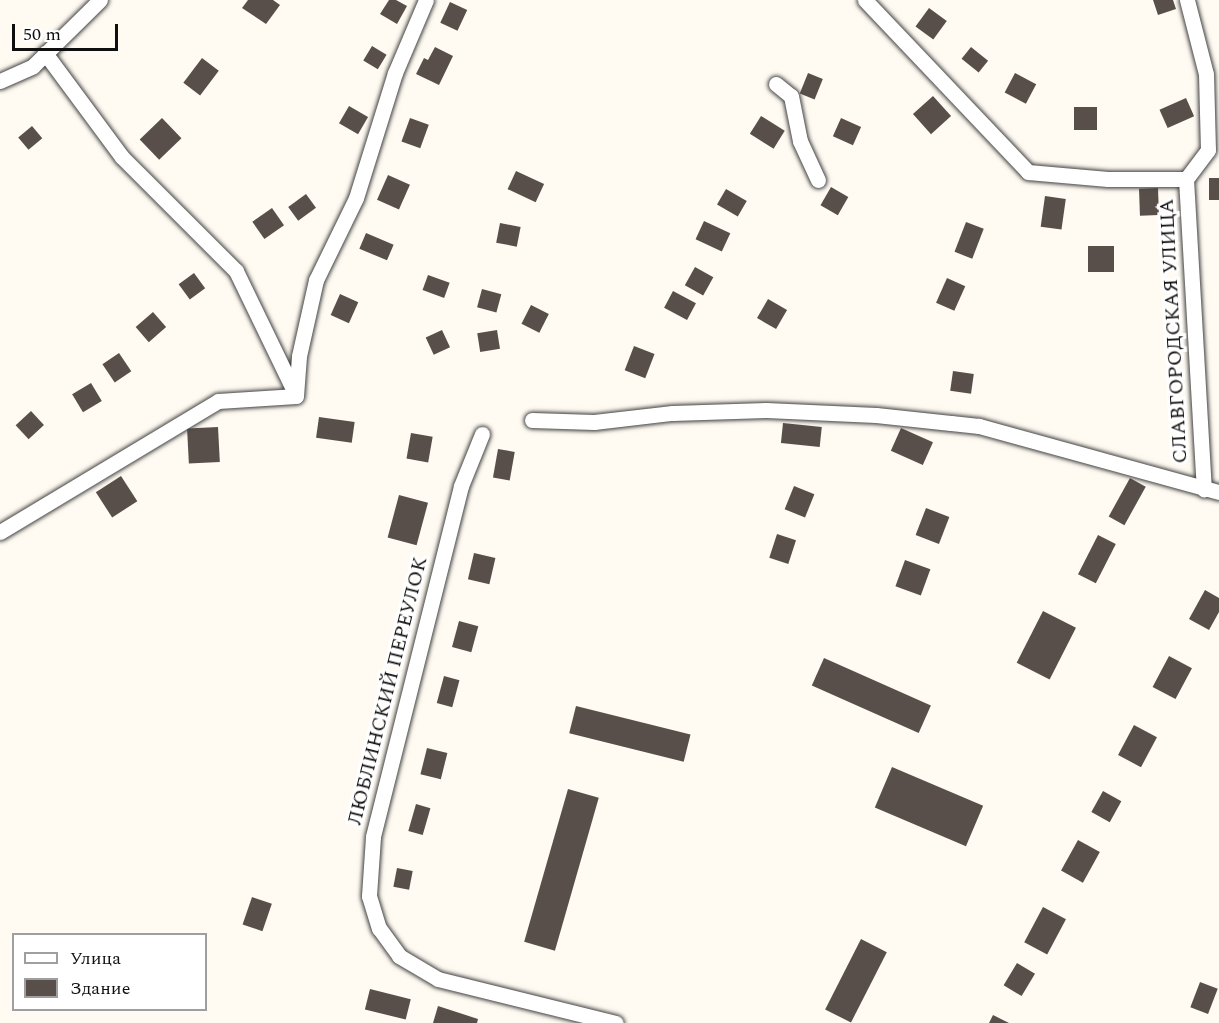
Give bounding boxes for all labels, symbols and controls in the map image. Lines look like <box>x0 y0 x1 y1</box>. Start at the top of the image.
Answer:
scale bar <box>15 12 122 50</box>
text: 50 m <box>23 21 61 48</box>
street label: СЛАВГОРОДСКАЯ УЛИЦА <box>1155 198 1193 464</box>
street label: ЛЮБЛИНСКИЙ ПЕРЕУЛОК <box>343 554 433 828</box>
legend <box>12 933 207 1011</box>
text: Улица <box>70 945 121 972</box>
text: Здание <box>70 975 130 1002</box>

